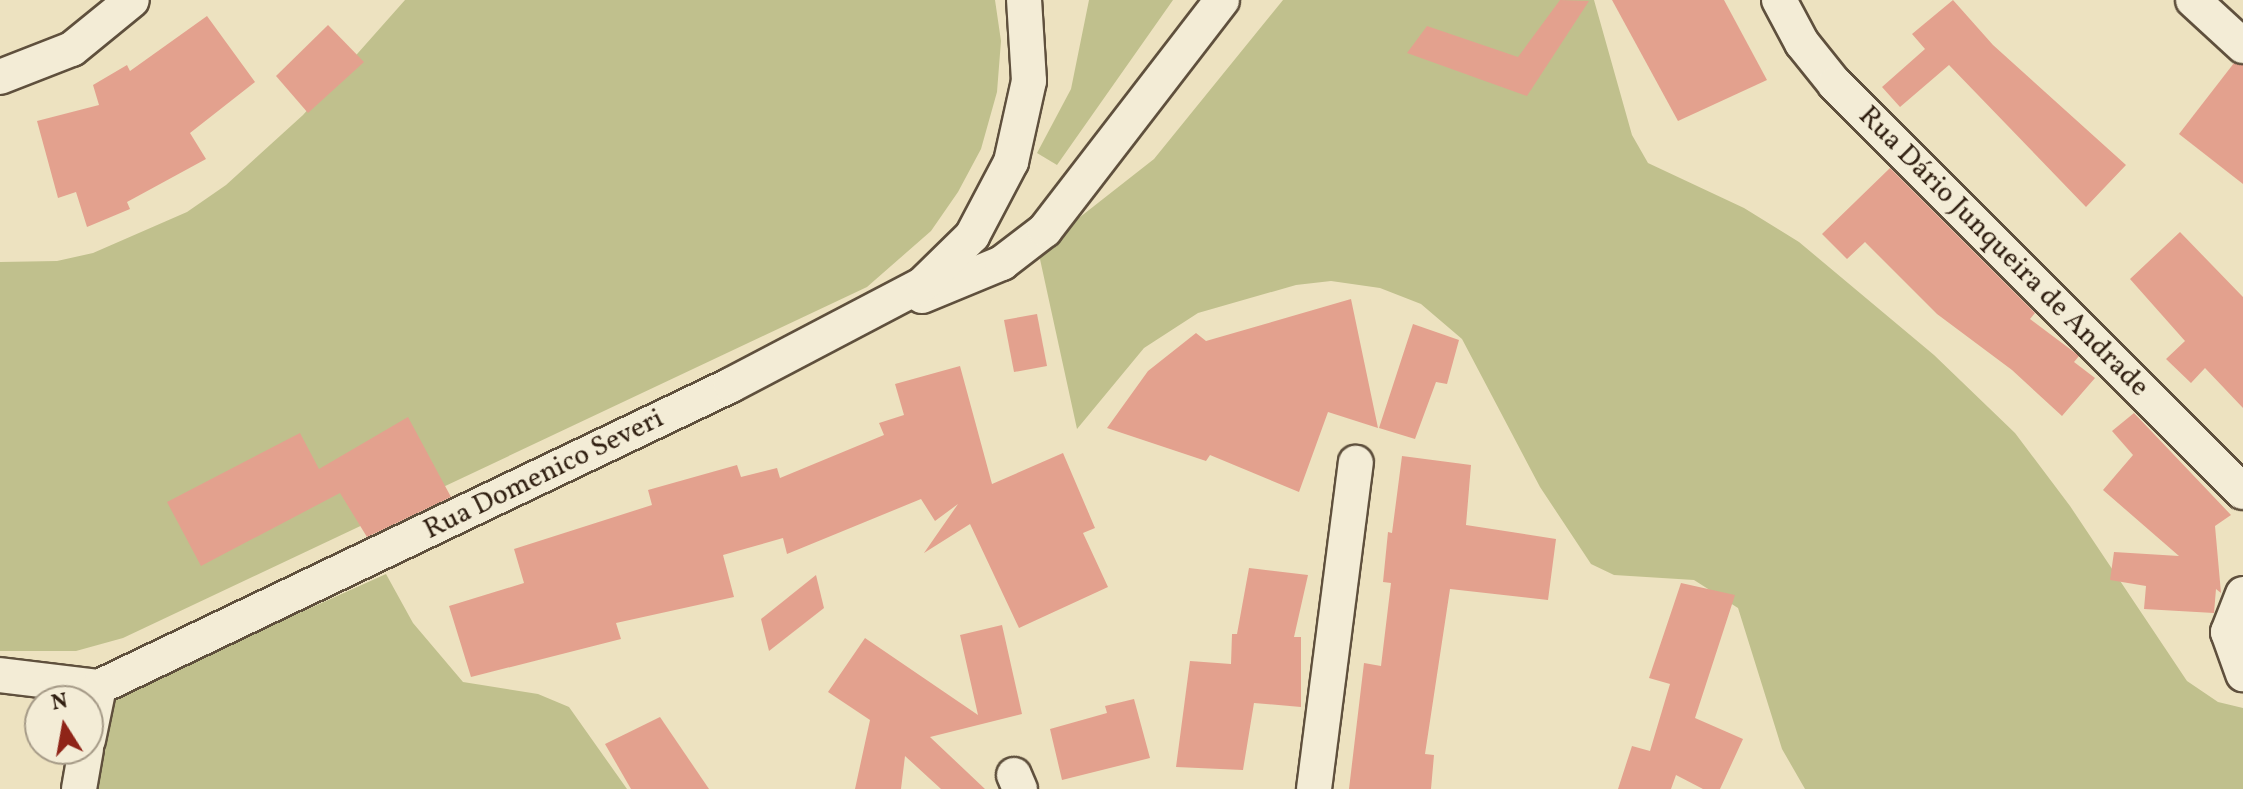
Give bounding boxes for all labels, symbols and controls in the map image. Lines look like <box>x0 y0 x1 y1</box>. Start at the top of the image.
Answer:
street label: Rua Dário Junqueira de Andrade <box>1851 100 2155 404</box>
street label: Rua Domenico Severi <box>419 402 669 548</box>
north arrow <box>24 685 104 765</box>
text: N <box>49 686 71 720</box>

